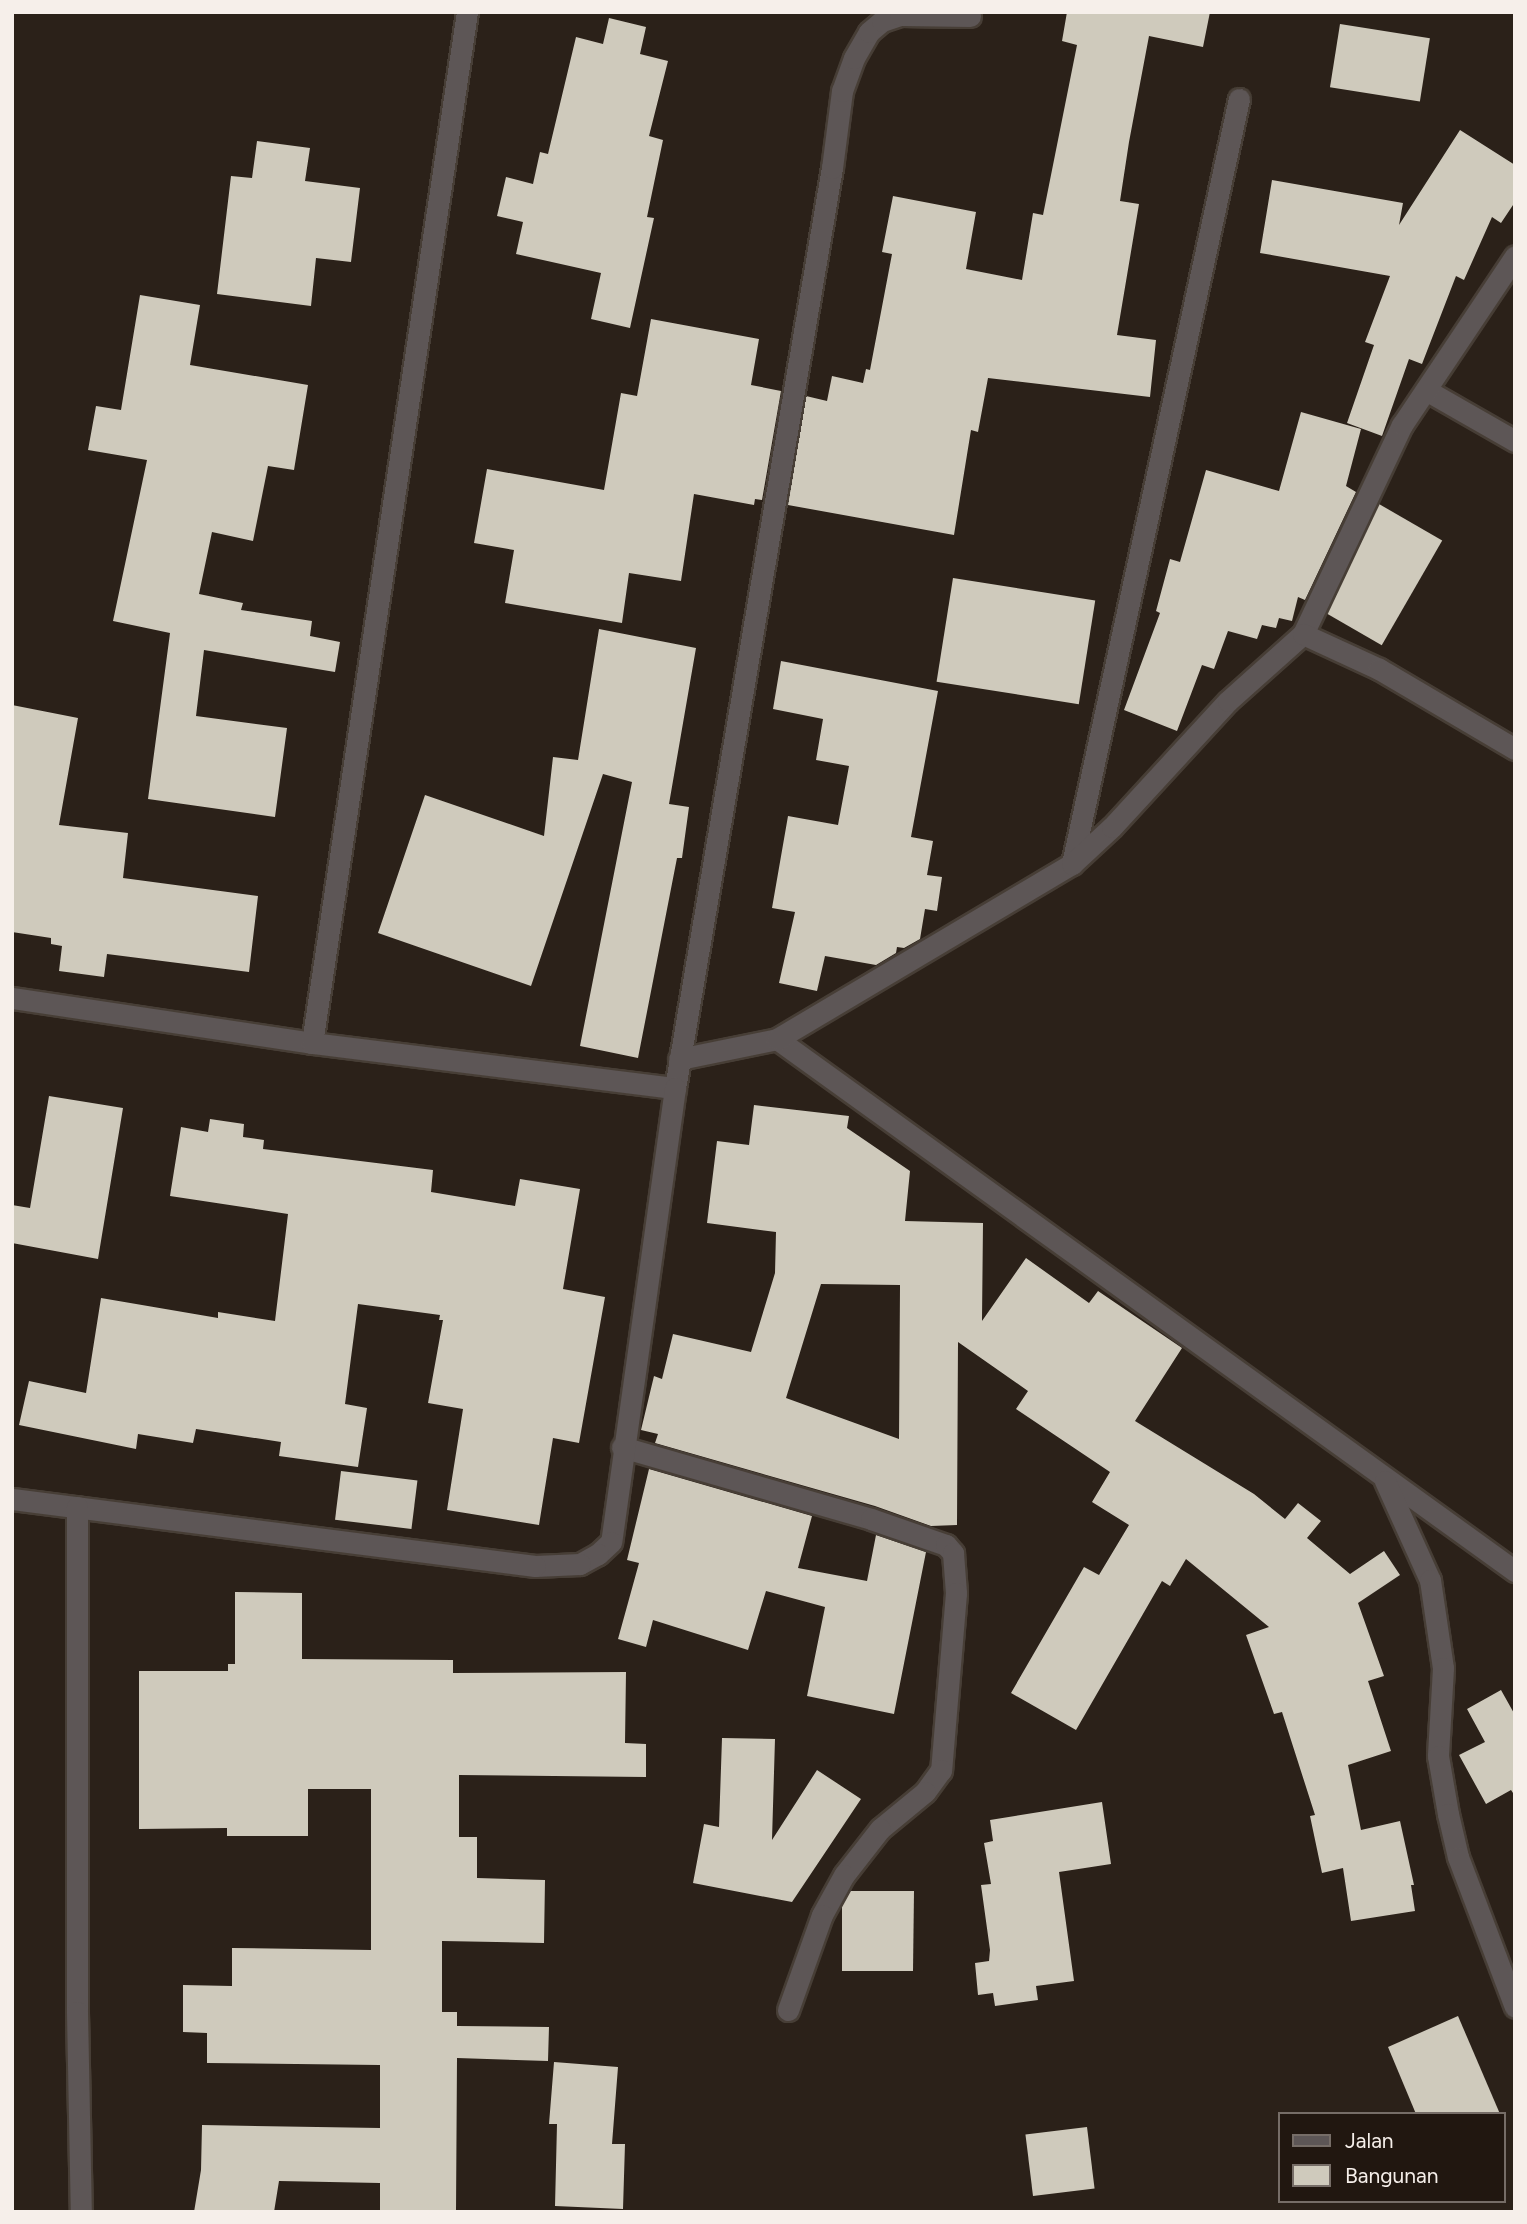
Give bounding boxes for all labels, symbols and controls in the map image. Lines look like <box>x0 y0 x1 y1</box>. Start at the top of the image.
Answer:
legend <box>1278 2112 1506 2203</box>
text: Jalan <box>1345 2128 1394 2153</box>
text: Bangunan <box>1345 2163 1438 2188</box>

